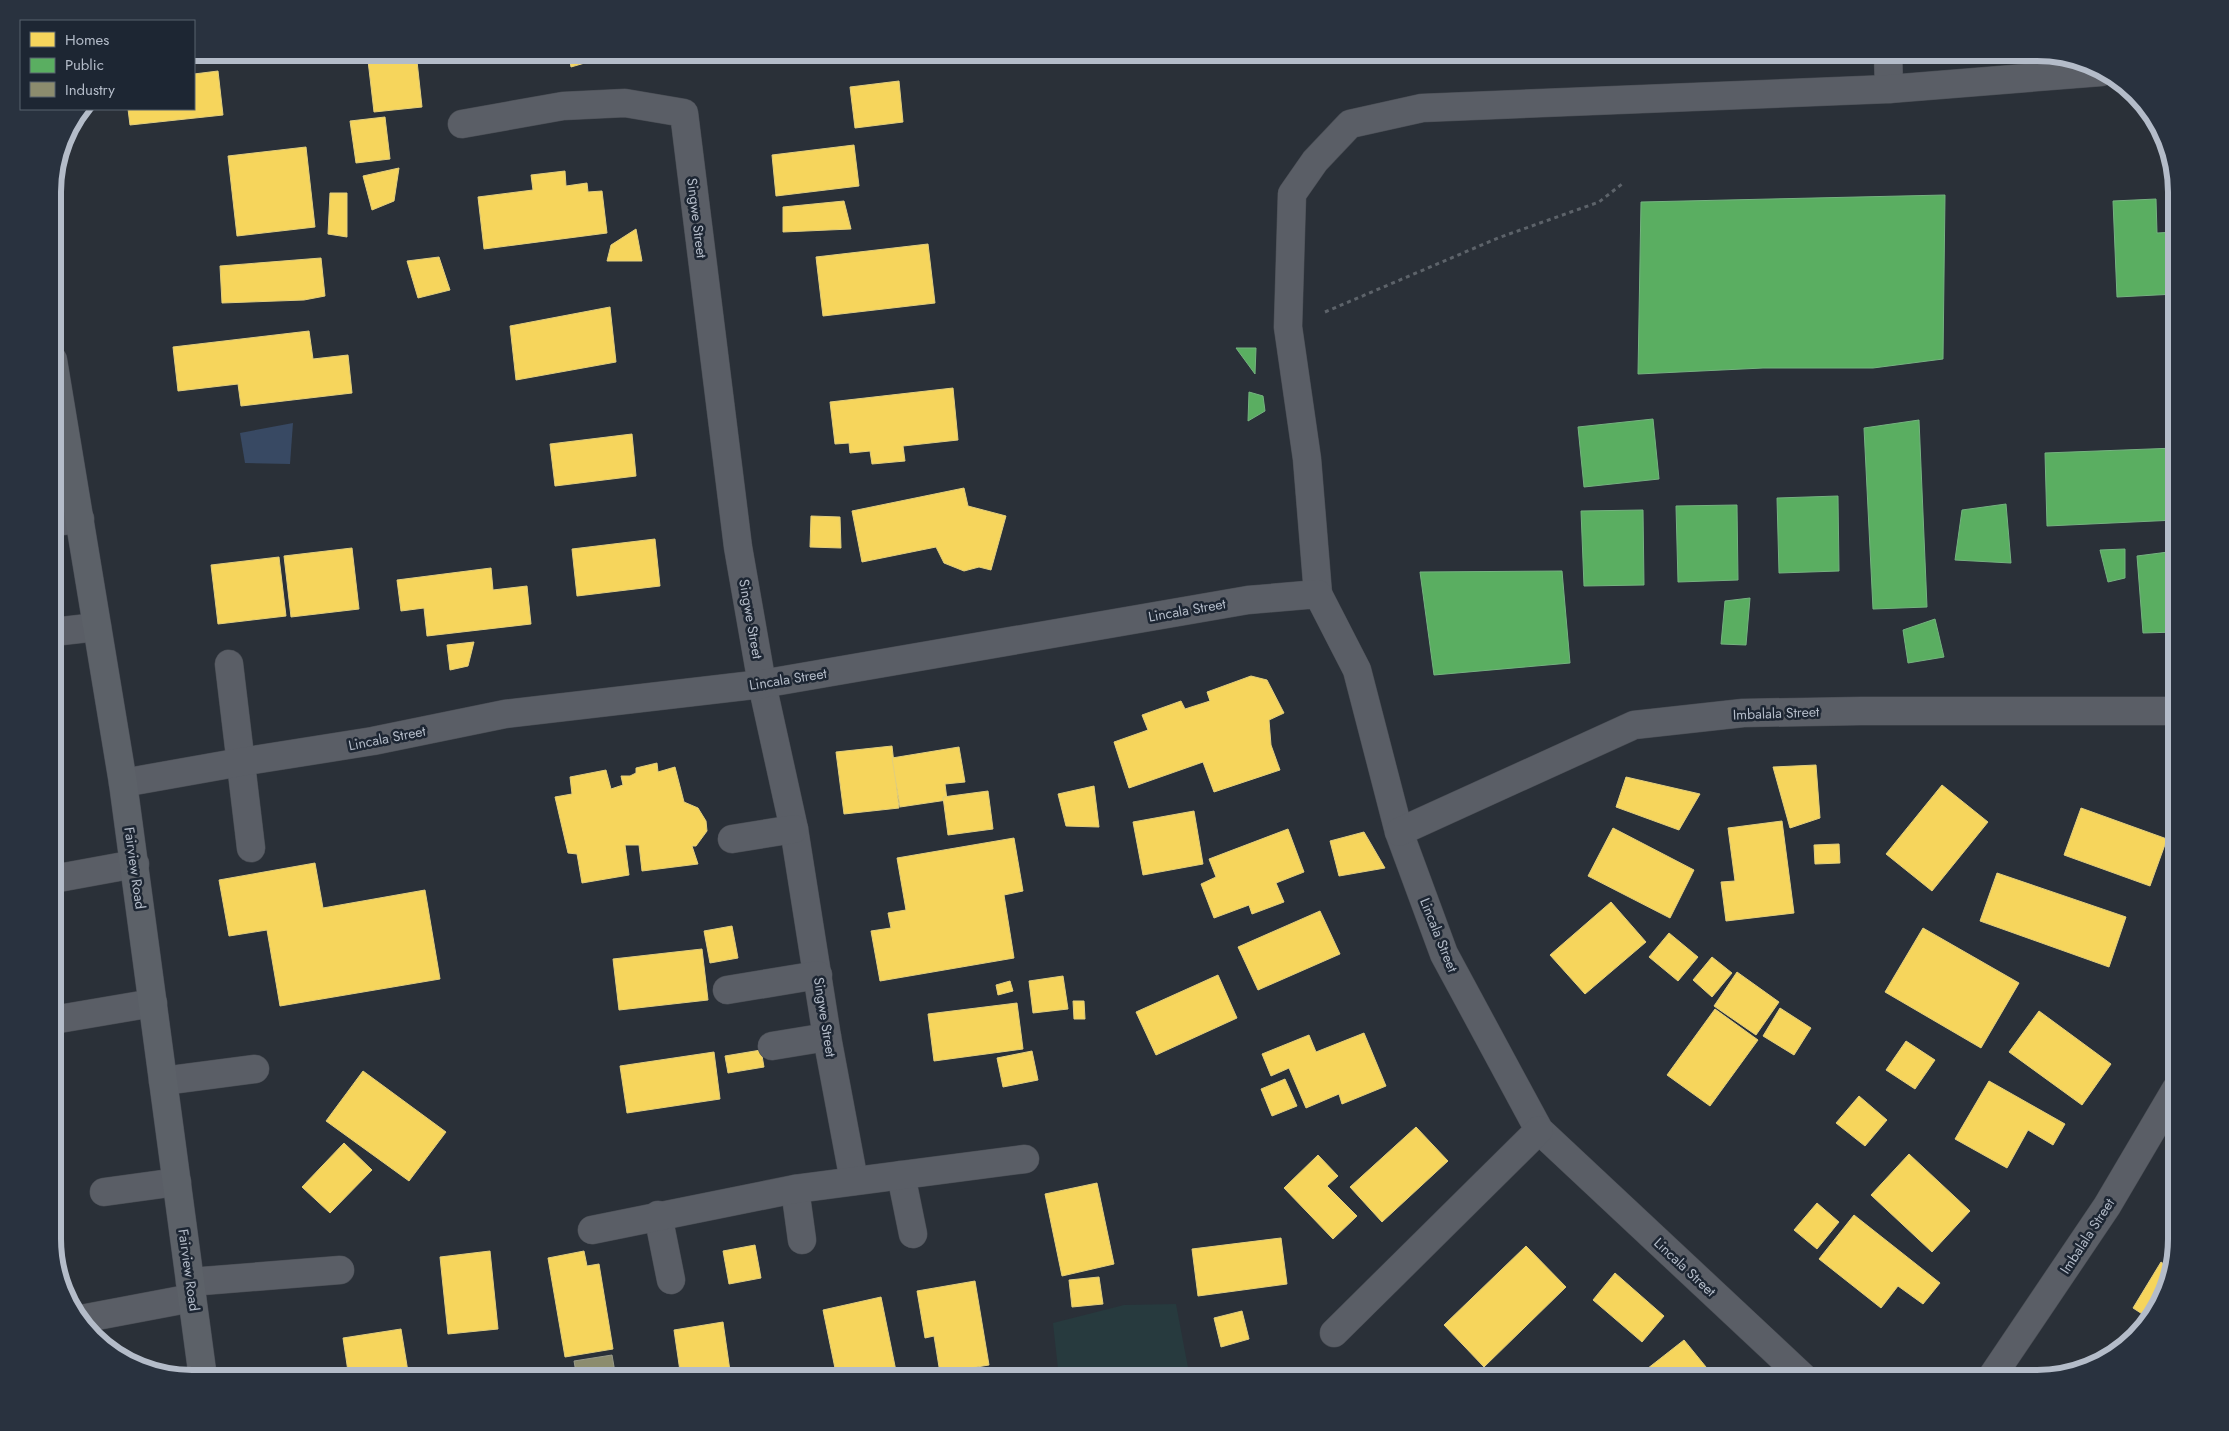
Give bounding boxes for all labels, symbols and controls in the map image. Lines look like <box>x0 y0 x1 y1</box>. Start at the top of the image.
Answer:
legend <box>20 20 195 110</box>
text: Homes <box>65 29 109 51</box>
text: Public <box>65 54 104 76</box>
text: Industry <box>65 79 115 101</box>
street label: Singwe Street <box>682 177 712 260</box>
street label: Singwe Street <box>734 577 768 661</box>
street label: Lincala Street <box>1147 593 1228 627</box>
street label: Lincala Street <box>748 663 829 695</box>
street label: Imbalala Street <box>1732 701 1820 725</box>
street label: Lincala Street <box>347 721 428 755</box>
street label: Fairview Road <box>119 826 151 910</box>
street label: Lincala Street <box>1415 895 1463 976</box>
street label: Singwe Street <box>809 976 841 1059</box>
street label: Imbalala Street <box>2055 1194 2119 1278</box>
street label: Fairview Road <box>173 1228 205 1312</box>
street label: Lincala Street <box>1650 1233 1721 1301</box>

